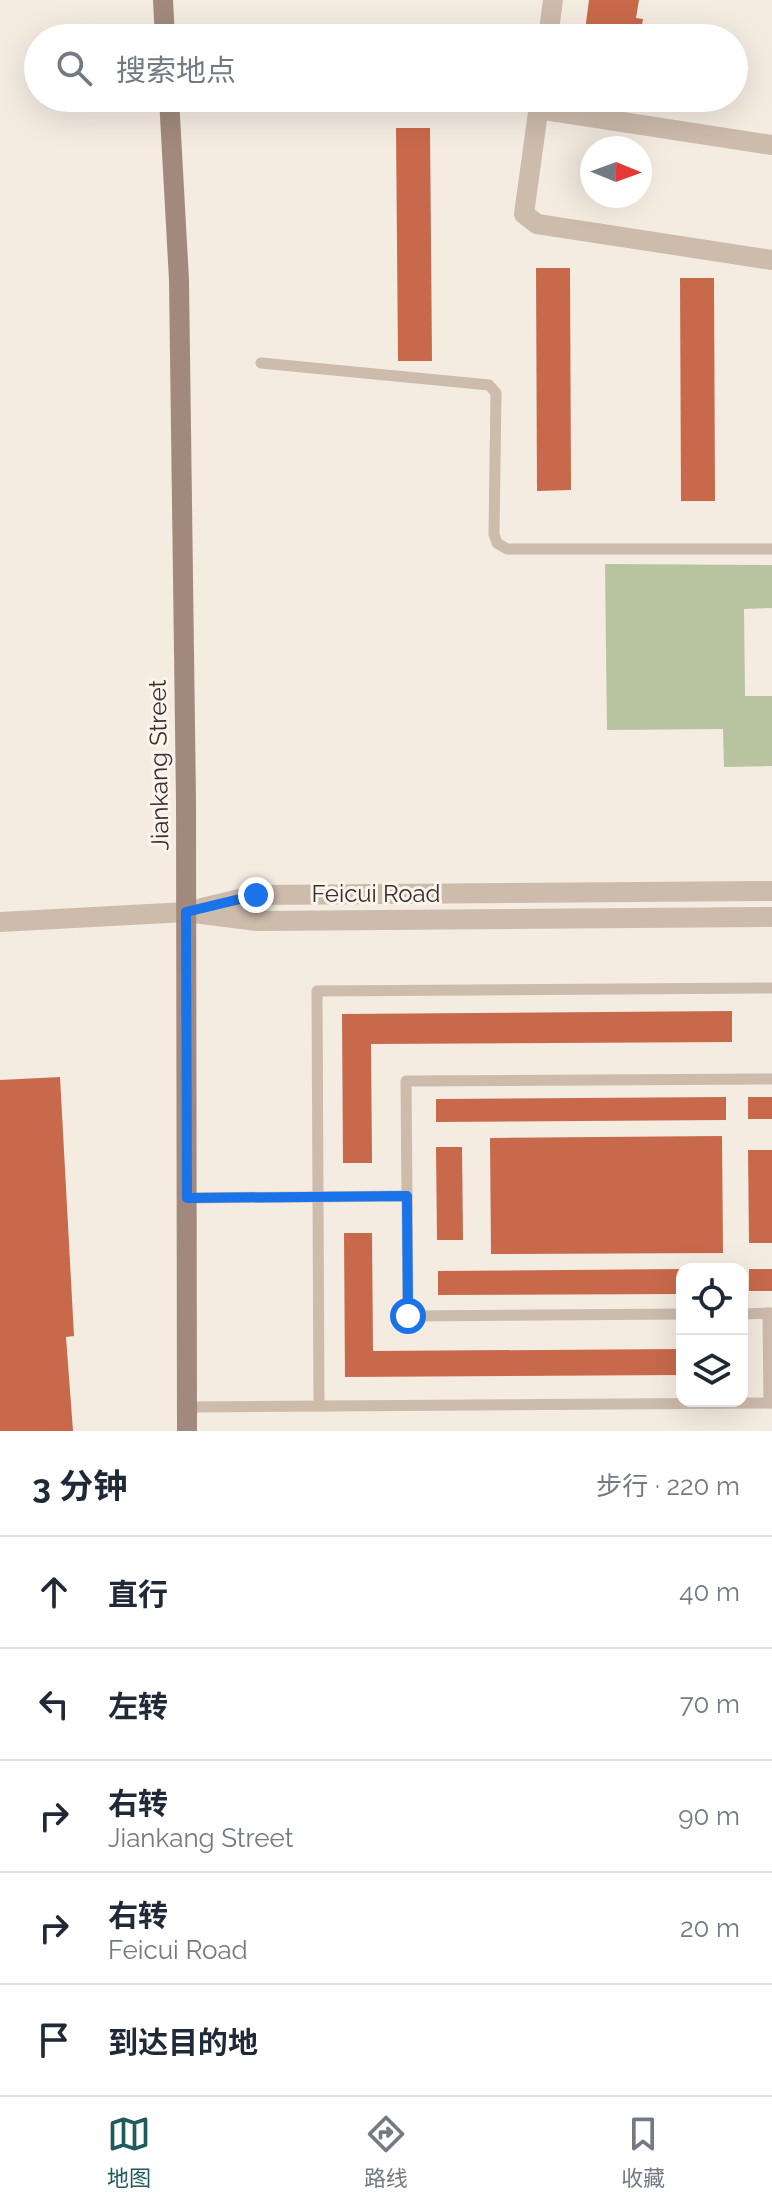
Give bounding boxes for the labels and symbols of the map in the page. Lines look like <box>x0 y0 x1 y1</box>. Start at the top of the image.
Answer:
north arrow <box>580 136 652 208</box>
street label: Jiankang Street <box>143 679 174 851</box>
route end <box>238 877 274 913</box>
street label: Feicui Road <box>311 879 441 908</box>
route start <box>390 1298 426 1334</box>

